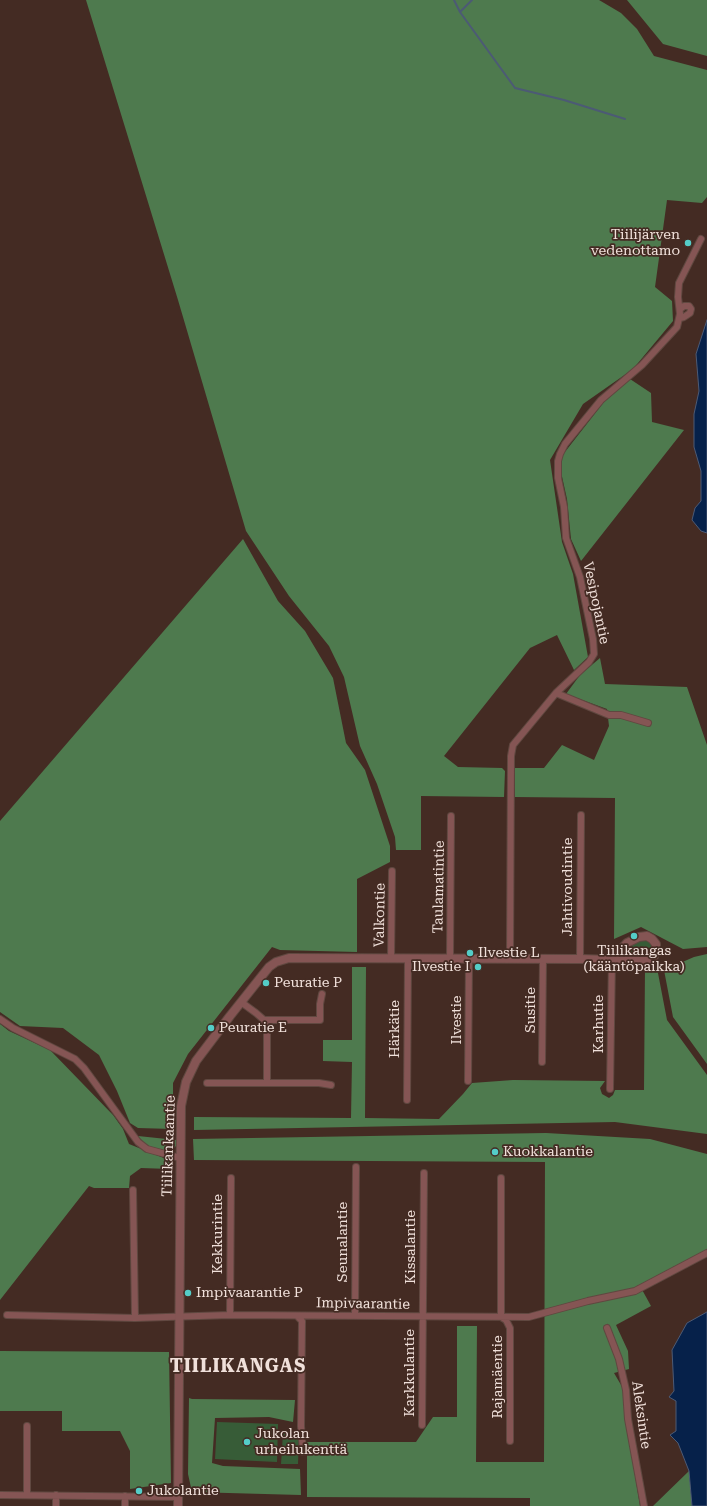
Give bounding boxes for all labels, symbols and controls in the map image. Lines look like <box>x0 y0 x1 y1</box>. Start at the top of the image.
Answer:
place label: Tiilijärven vedenottamo <box>591 227 680 260</box>
marker: Tiilijärven vedenottamo <box>683 238 693 248</box>
street label: Vesipojantie <box>579 560 613 646</box>
street label: Jahtivoudintie <box>560 838 576 936</box>
street label: Taulamatintie <box>430 840 448 934</box>
street label: Valkontie <box>371 883 389 947</box>
marker: Tiilikangas (kääntöpaikka) <box>629 931 639 941</box>
place label: Tiilikangas (kääntöpaikka) <box>583 943 685 976</box>
place label: Ilvestie L <box>478 945 539 961</box>
marker: Ilvestie L <box>465 948 475 958</box>
place label: Ilvestie I <box>412 959 470 975</box>
marker: Ilvestie I <box>473 962 483 972</box>
place label: Peuratie P <box>274 975 342 991</box>
marker: Peuratie P <box>261 978 271 988</box>
street label: Susitie <box>523 987 539 1033</box>
street label: Ilvestie <box>449 995 465 1045</box>
street label: Karhutie <box>591 995 607 1053</box>
street label: Härkätie <box>387 1000 403 1058</box>
place label: Peuratie E <box>219 1020 287 1036</box>
marker: Peuratie E <box>206 1023 216 1033</box>
street label: Tiilikankaantie <box>159 1095 179 1197</box>
place label: Kuokkalantie <box>503 1144 593 1160</box>
marker: Kuokkalantie <box>490 1147 500 1157</box>
street label: Kekkurintie <box>210 1194 226 1274</box>
street label: Seunalantie <box>335 1202 351 1282</box>
street label: Kissalantie <box>403 1210 419 1284</box>
place label: Impivaarantie P <box>196 1285 303 1301</box>
marker: Impivaarantie P <box>183 1288 193 1298</box>
street label: Impivaarantie <box>316 1295 410 1313</box>
street label: Karkkulantie <box>402 1329 418 1417</box>
street label: Rajamäentie <box>490 1335 506 1419</box>
district label: TIILIKANGAS <box>170 1356 306 1378</box>
street label: Aleksintie <box>628 1380 654 1450</box>
place label: Jukolan urheilukenttä <box>255 1426 347 1458</box>
marker: Jukolan urheilukenttä <box>242 1437 252 1447</box>
place label: Jukolantie <box>147 1483 219 1499</box>
marker: Jukolantie <box>134 1486 144 1496</box>

